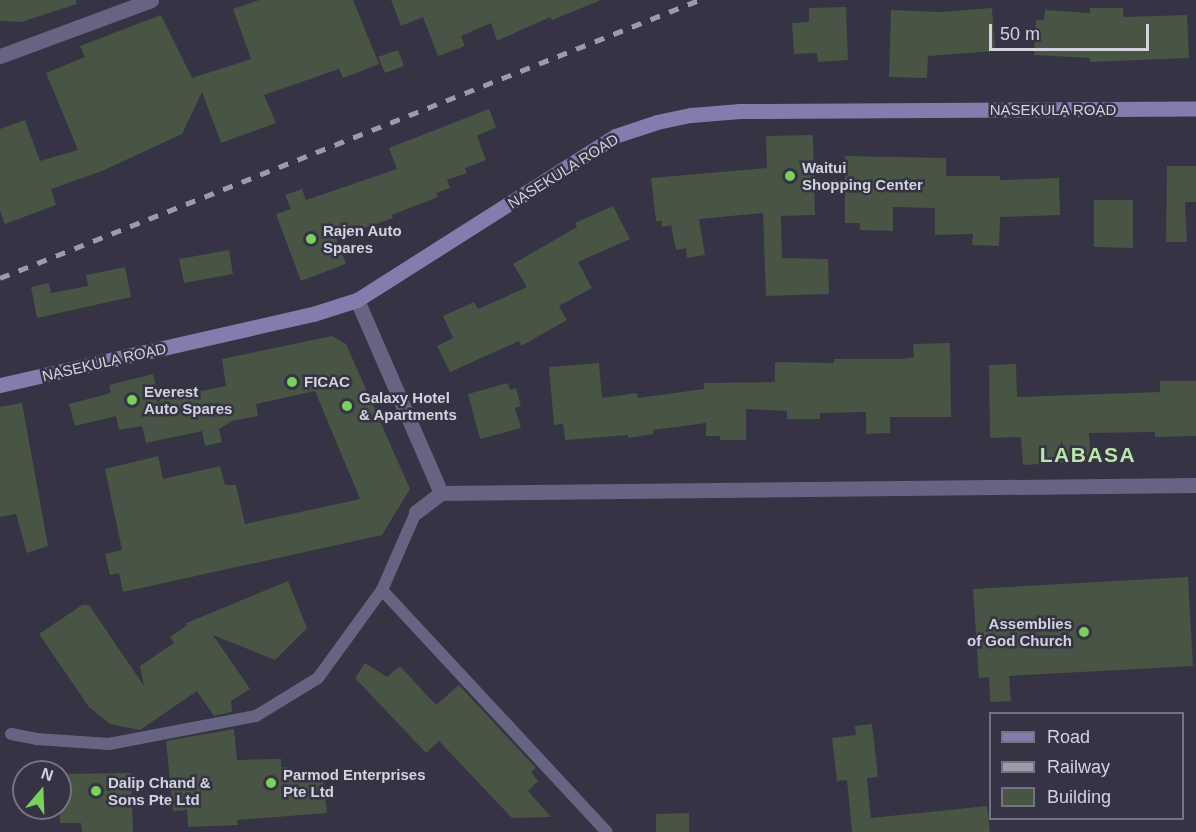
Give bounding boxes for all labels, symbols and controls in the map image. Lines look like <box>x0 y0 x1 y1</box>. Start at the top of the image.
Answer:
scale bar <box>992 12 1152 50</box>
text: 50 m <box>1000 24 1040 44</box>
street label: NASEKULA ROAD <box>989 101 1117 119</box>
street label: NASEKULA ROAD <box>504 130 622 212</box>
place label: Waitui Shopping Center <box>802 158 923 193</box>
marker: Waitui Shopping Center <box>783 169 797 183</box>
place label: Rajen Auto Spares <box>323 221 402 256</box>
marker: Rajen Auto Spares <box>304 232 318 246</box>
street label: NASEKULA ROAD <box>40 339 168 385</box>
place label: FICAC <box>304 373 350 391</box>
marker: FICAC <box>285 375 299 389</box>
place label: Everest Auto Spares <box>144 382 232 417</box>
place label: Galaxy Hotel & Apartments <box>359 388 457 423</box>
marker: Everest Auto Spares <box>125 393 139 407</box>
marker: Galaxy Hotel & Apartments <box>340 399 354 413</box>
district label: LABASA <box>1040 442 1136 468</box>
place label: Assemblies of God Church <box>967 614 1072 649</box>
marker: Assemblies of God Church <box>1077 625 1091 639</box>
legend <box>989 712 1184 820</box>
text: Road <box>1047 727 1090 747</box>
text: Railway <box>1047 757 1110 777</box>
north arrow <box>12 760 72 820</box>
text: N <box>39 764 56 784</box>
place label: Parmod Enterprises Pte Ltd <box>283 765 426 800</box>
place label: Dalip Chand & Sons Pte Ltd <box>108 773 211 808</box>
marker: Parmod Enterprises Pte Ltd <box>264 776 278 790</box>
marker: Dalip Chand & Sons Pte Ltd <box>89 784 103 798</box>
text: Building <box>1047 787 1111 807</box>

